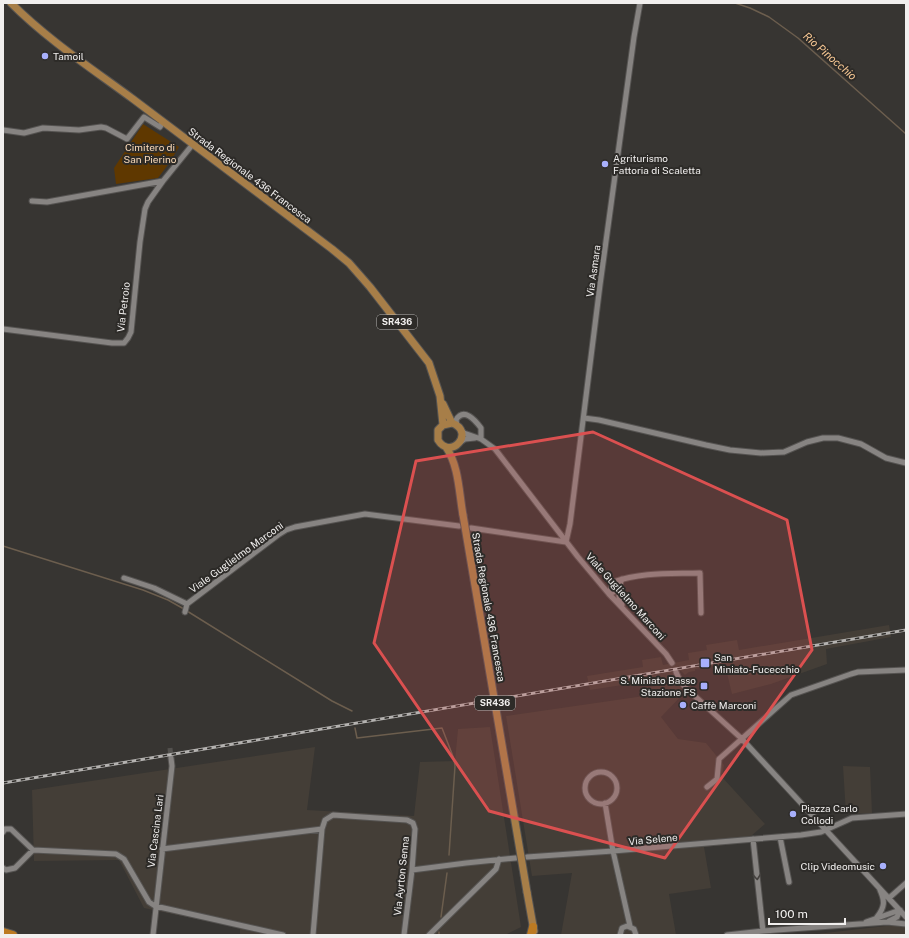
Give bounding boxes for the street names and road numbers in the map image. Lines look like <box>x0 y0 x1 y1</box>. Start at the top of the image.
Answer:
street label: Strada Regionale 436 Francesca <box>186 125 314 225</box>
street label: Via Asmara <box>583 244 603 298</box>
street label: Via Petroio <box>114 281 132 333</box>
road number: SR436 <box>377 315 417 329</box>
street label: Viale Guglielmo Marconi <box>187 519 285 595</box>
street label: Strada Regionale 436 Francesca <box>470 531 508 683</box>
street label: Viale Guglielmo Marconi <box>584 550 668 642</box>
road number: SR436 <box>475 696 515 710</box>
street label: Via Cascina Lari <box>145 794 165 868</box>
street label: Via Selene <box>628 831 678 847</box>
street label: Via Ayrton Senna <box>391 836 411 916</box>

